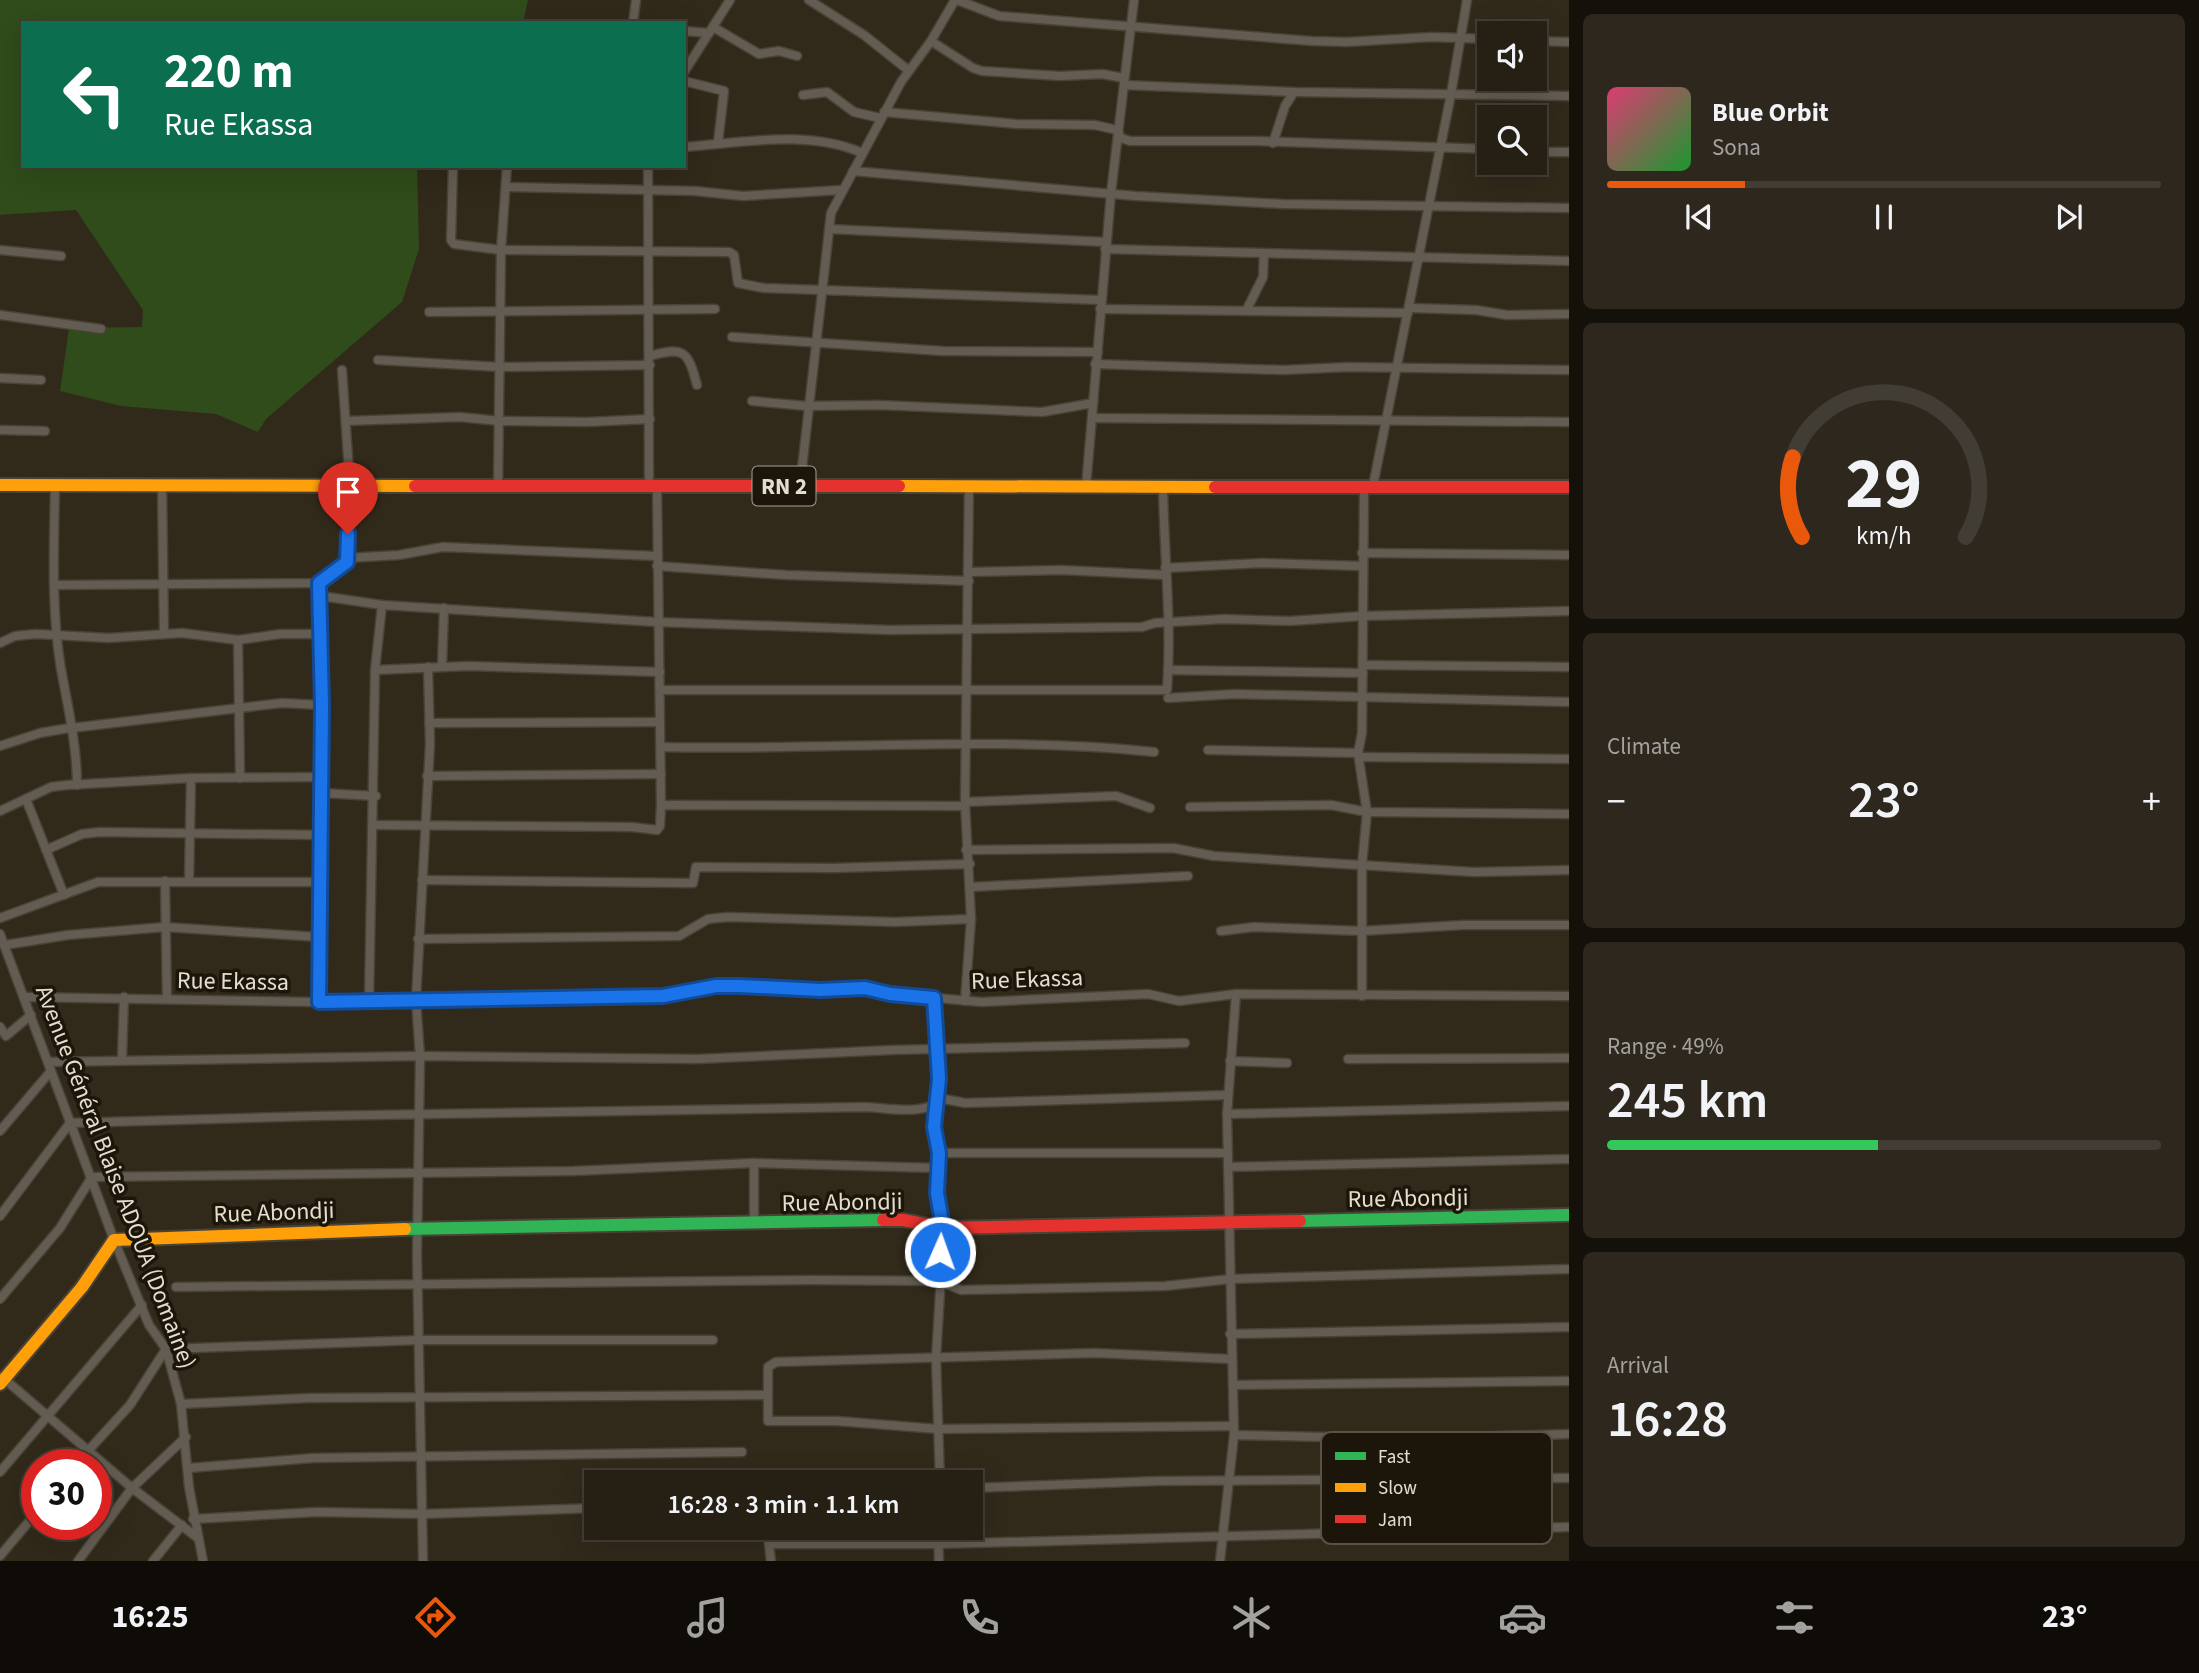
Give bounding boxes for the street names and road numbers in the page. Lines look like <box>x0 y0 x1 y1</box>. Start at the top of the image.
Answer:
road number: RN 2 <box>752 466 816 506</box>
street label: Rue Ekassa <box>970 960 1084 999</box>
street label: Rue Ekassa <box>177 963 289 1000</box>
street label: Avenue Général Blaise ADOUA (Domaine) <box>26 980 205 1374</box>
street label: Rue Abondji <box>1347 1180 1469 1217</box>
street label: Rue Abondji <box>781 1184 903 1221</box>
street label: Rue Abondji <box>213 1193 335 1232</box>

